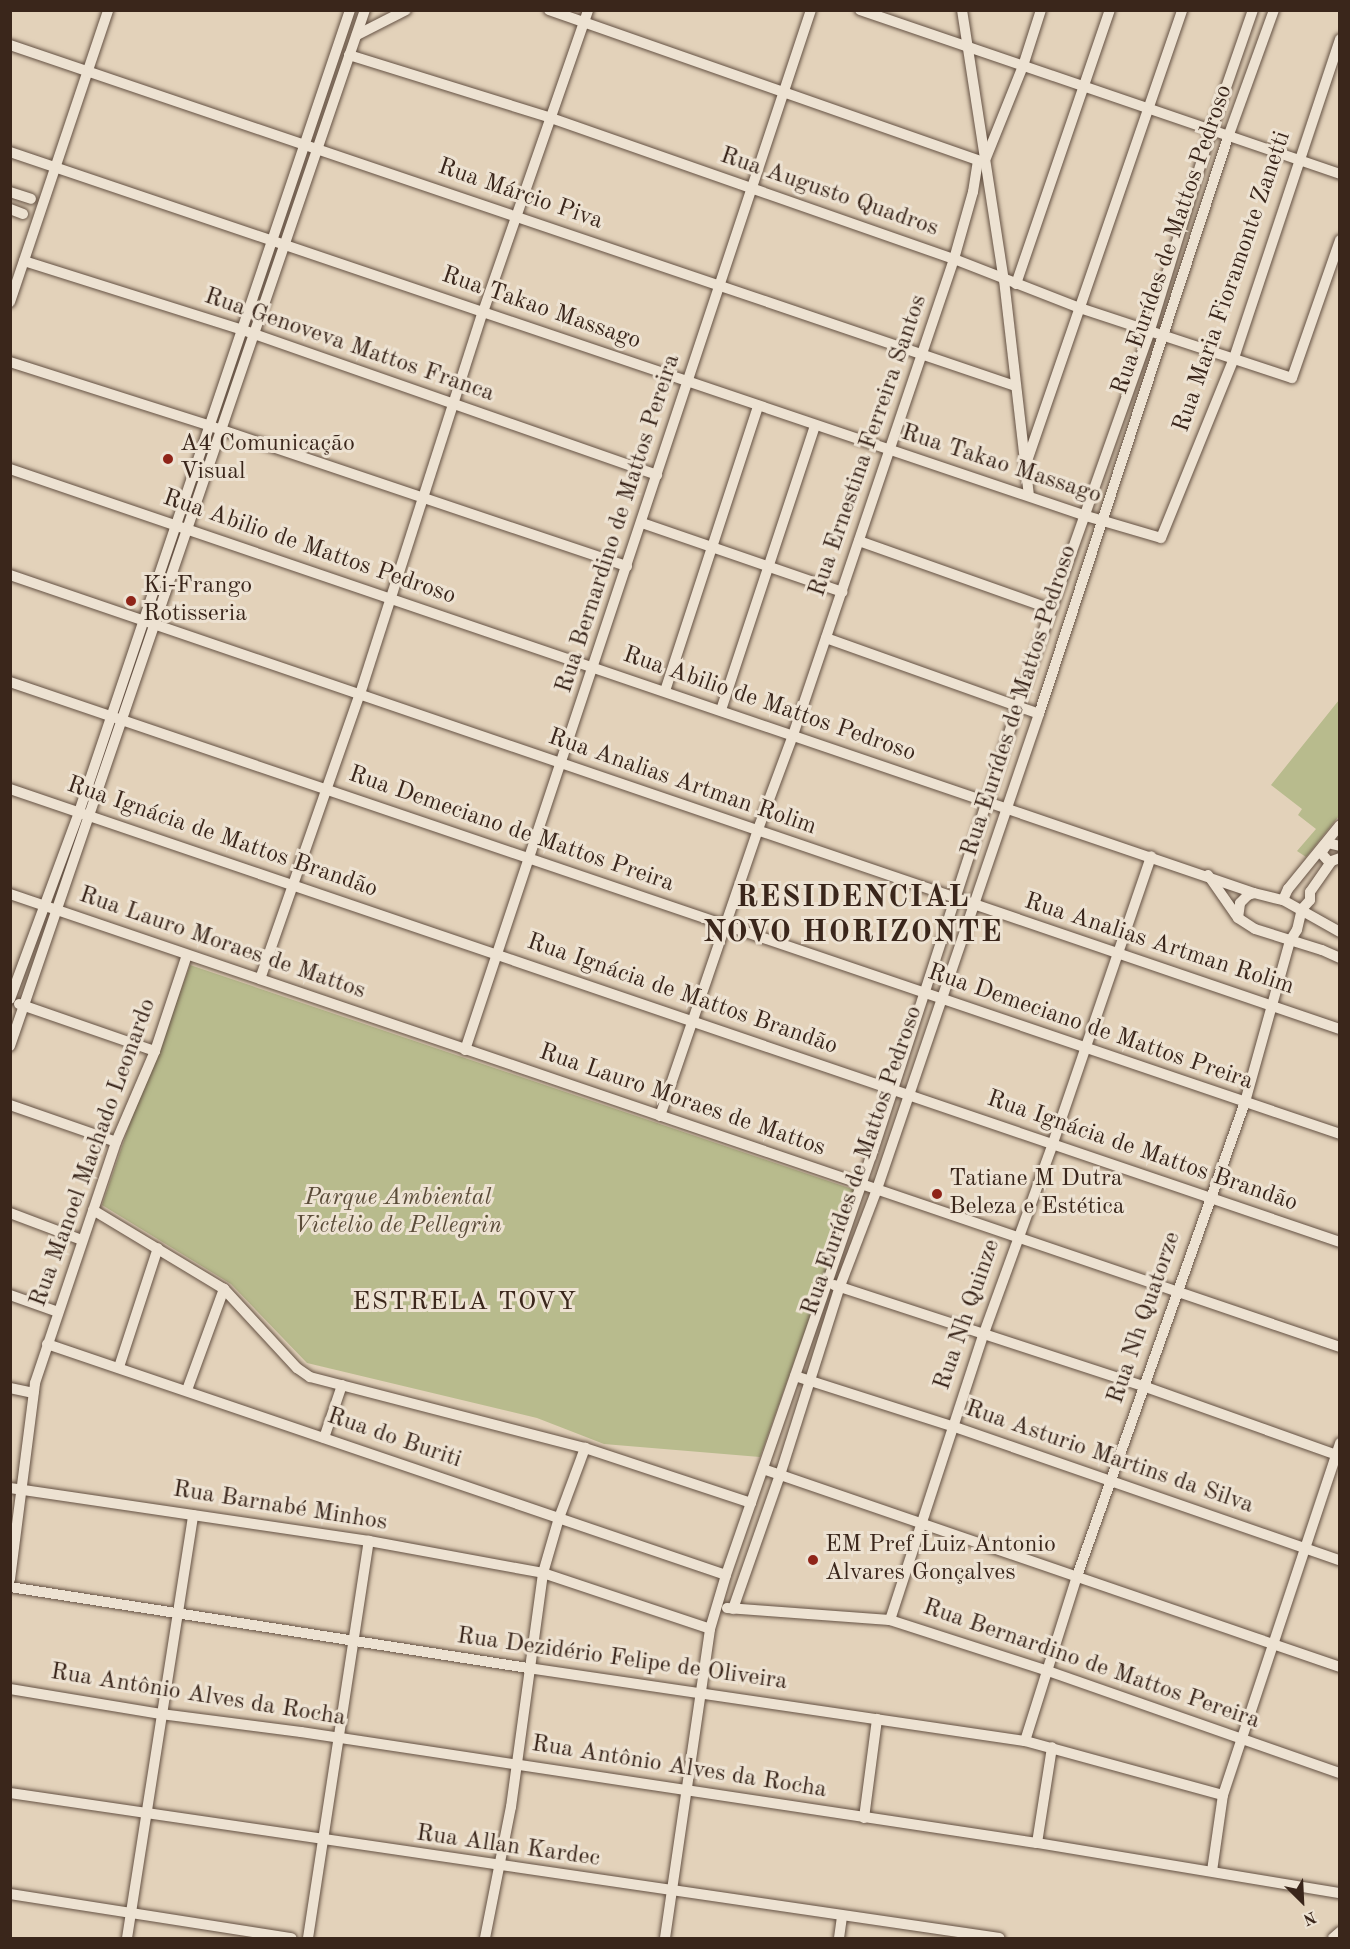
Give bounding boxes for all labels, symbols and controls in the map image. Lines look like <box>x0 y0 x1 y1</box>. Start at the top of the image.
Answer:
street label: Rua Eurídes de Mattos Pedroso <box>1106 81 1240 399</box>
street label: Rua Maria Fioramonte Zanetti <box>1168 128 1298 436</box>
street label: Rua Augusto Quadros <box>716 142 942 244</box>
street label: Rua Márcio Piva <box>434 153 606 237</box>
street label: Rua Takao Massago <box>438 261 644 357</box>
street label: Rua Genoveva Mattos Franca <box>200 283 498 409</box>
street label: Rua Ernestina Ferreira Santos <box>804 291 934 601</box>
street label: Rua Bernardino de Mattos Pereira <box>551 351 687 697</box>
street label: Rua Takao Massago <box>897 419 1105 511</box>
place label: A4 Comunicação Visual <box>180 431 355 487</box>
marker: A4 Comunicação Visual <box>161 452 175 466</box>
street label: Rua Abilio de Mattos Pedroso <box>159 484 459 612</box>
street label: Rua Eurídes de Mattos Pedroso <box>956 542 1084 860</box>
place label: Ki-Frango Rotisseria <box>143 573 252 629</box>
marker: Ki-Frango Rotisseria <box>124 594 138 608</box>
street label: Rua Abilio de Mattos Pedroso <box>619 641 919 769</box>
street label: Rua Analias Artman Rolim <box>544 723 820 843</box>
street label: Rua Demeciano de Mattos Preira <box>344 761 678 899</box>
street label: Rua Ignácia de Mattos Brandão <box>63 771 381 905</box>
district label: RESIDENCIAL NOVO HORIZONTE <box>703 880 1003 950</box>
street label: Rua Lauro Moraes de Mattos <box>75 881 369 1007</box>
street label: Rua Analias Artman Rolim <box>1020 888 1298 1002</box>
street label: Rua Ignácia de Mattos Brandão <box>523 928 841 1062</box>
street label: Rua Demeciano de Mattos Preira <box>923 959 1257 1097</box>
street label: Rua Manoel Machado Leonardo <box>25 995 163 1311</box>
street label: Rua Eurídes de Mattos Pedroso <box>796 1002 930 1320</box>
street label: Rua Lauro Moraes de Mattos <box>535 1038 829 1164</box>
street label: Rua Ignácia de Mattos Brandão <box>983 1085 1301 1219</box>
place label: Tatiane M Dutra Beleza e Estética <box>949 1166 1125 1222</box>
park label: Parque Ambiental Victelio de Pellegrin <box>294 1185 502 1241</box>
marker: Tatiane M Dutra Beleza e Estética <box>930 1187 944 1201</box>
street label: Rua Nh Quatorze <box>1102 1228 1188 1408</box>
street label: Rua Nh Quinze <box>929 1236 1007 1394</box>
district label: ESTRELA TOVY <box>352 1287 578 1319</box>
street label: Rua Asturio Martins da Silva <box>961 1395 1257 1521</box>
street label: Rua do Buriti <box>323 1403 465 1475</box>
street label: Rua Barnabé Minhos <box>171 1476 389 1538</box>
place label: EM Pref Luiz Antonio Alvares Gonçalves <box>825 1532 1056 1588</box>
marker: EM Pref Luiz Antonio Alvares Gonçalves <box>806 1553 820 1567</box>
street label: Rua Bernardino de Mattos Pereira <box>919 1594 1263 1736</box>
street label: Rua Dezidério Felipe de Oliveira <box>455 1623 789 1697</box>
street label: Rua Antônio Alves da Rocha <box>48 1658 348 1734</box>
street label: Rua Antônio Alves da Rocha <box>529 1730 829 1806</box>
street label: Rua Allan Kardec <box>414 1820 602 1874</box>
north arrow <box>1272 1871 1332 1931</box>
text: N <box>1300 1908 1318 1927</box>

